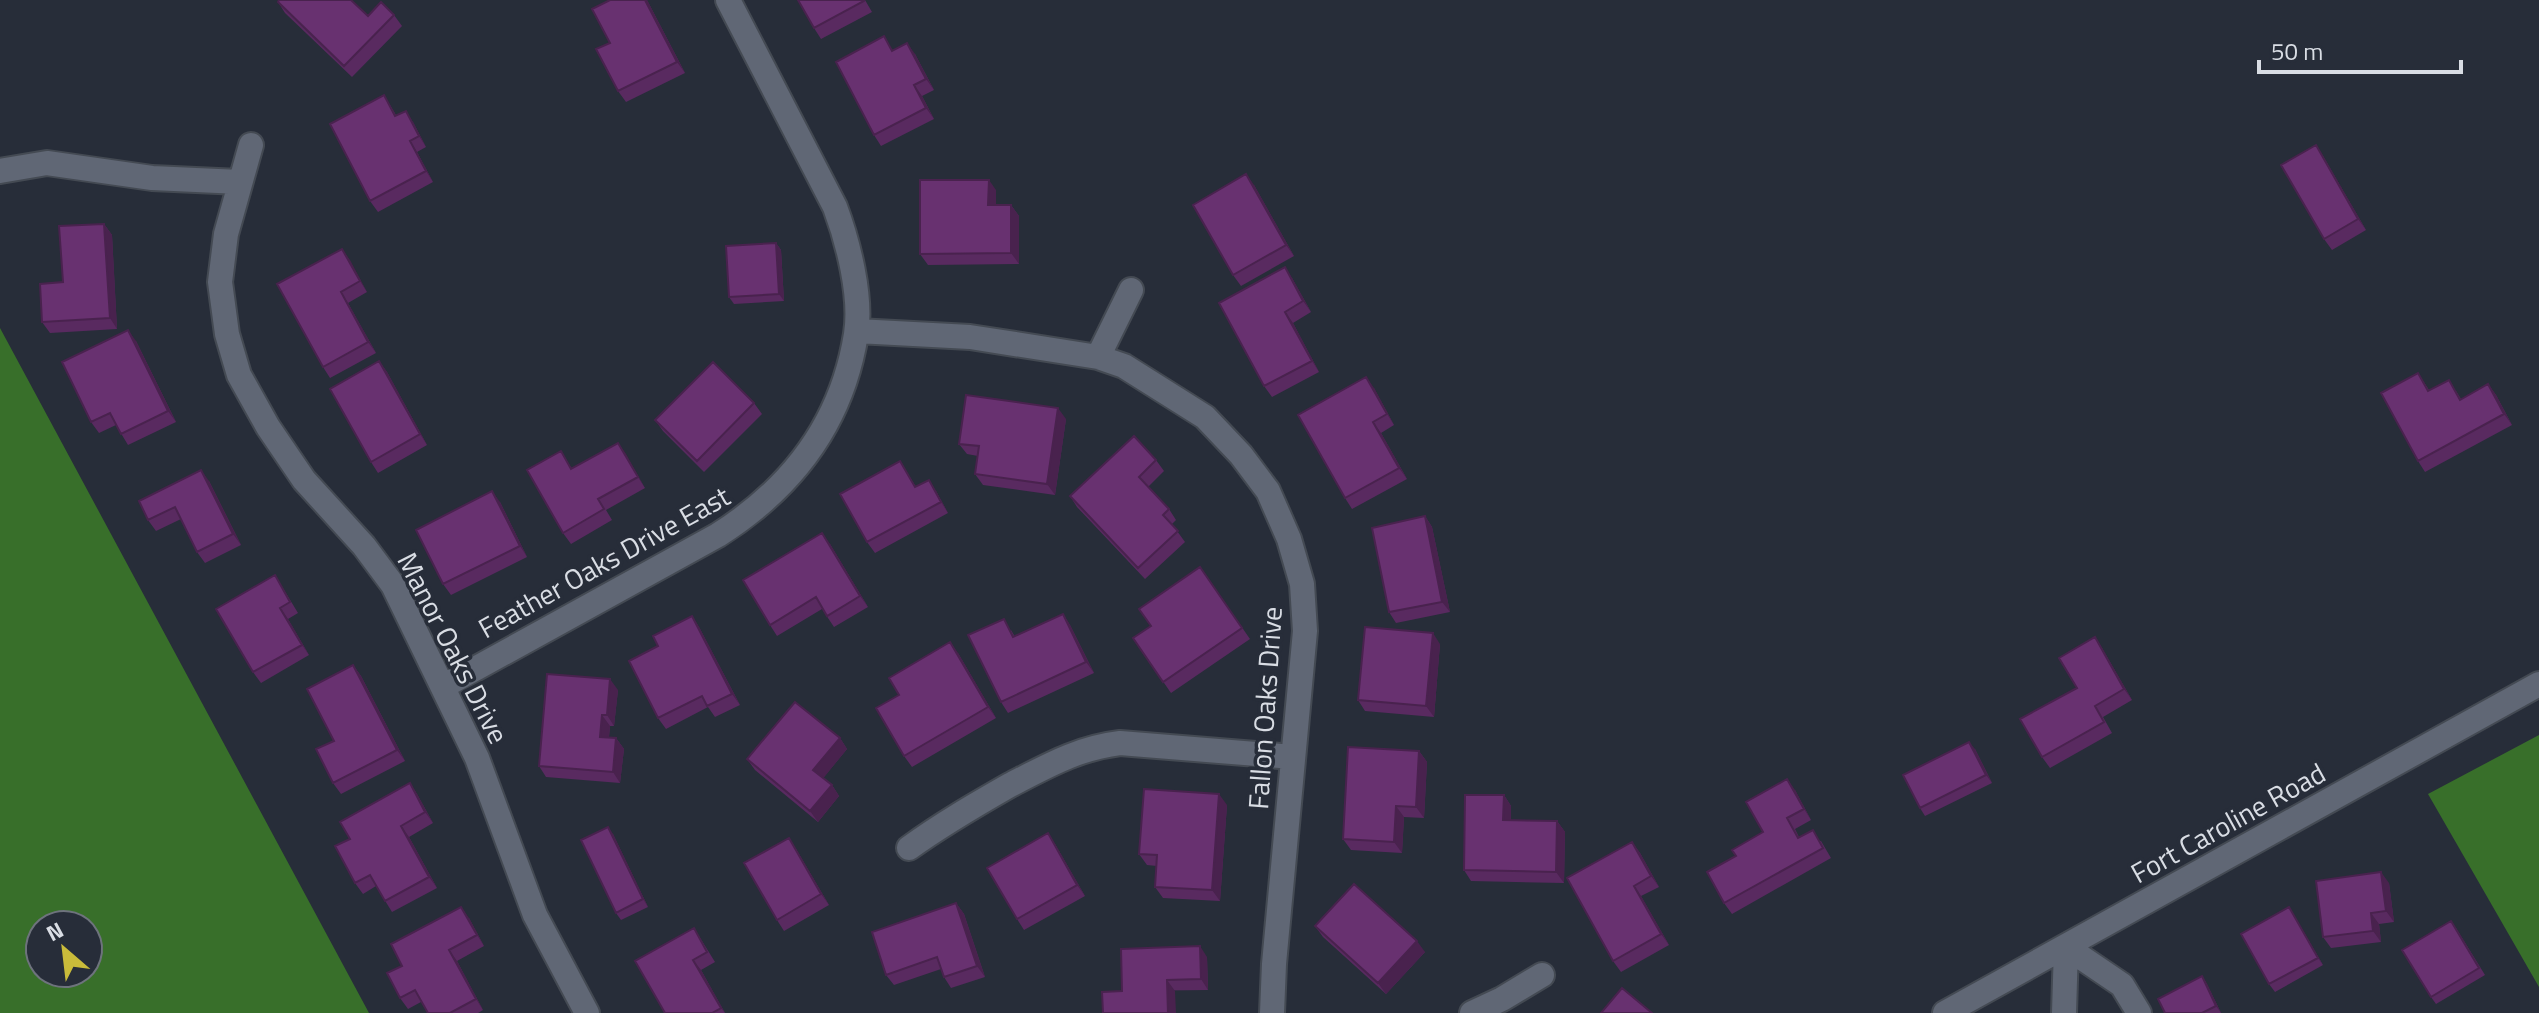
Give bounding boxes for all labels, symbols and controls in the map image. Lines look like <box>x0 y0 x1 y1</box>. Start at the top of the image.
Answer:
scale bar <box>2259 24 2461 74</box>
text: 50 m <box>2271 33 2323 69</box>
street label: Feather Oaks Drive East <box>470 474 738 649</box>
street label: Manor Oaks Drive <box>387 545 520 751</box>
street label: Fallon Oaks Drive <box>1236 605 1293 811</box>
street label: Fort Caroline Road <box>2123 751 2333 894</box>
north arrow <box>24 909 104 989</box>
text: N <box>40 913 69 950</box>

